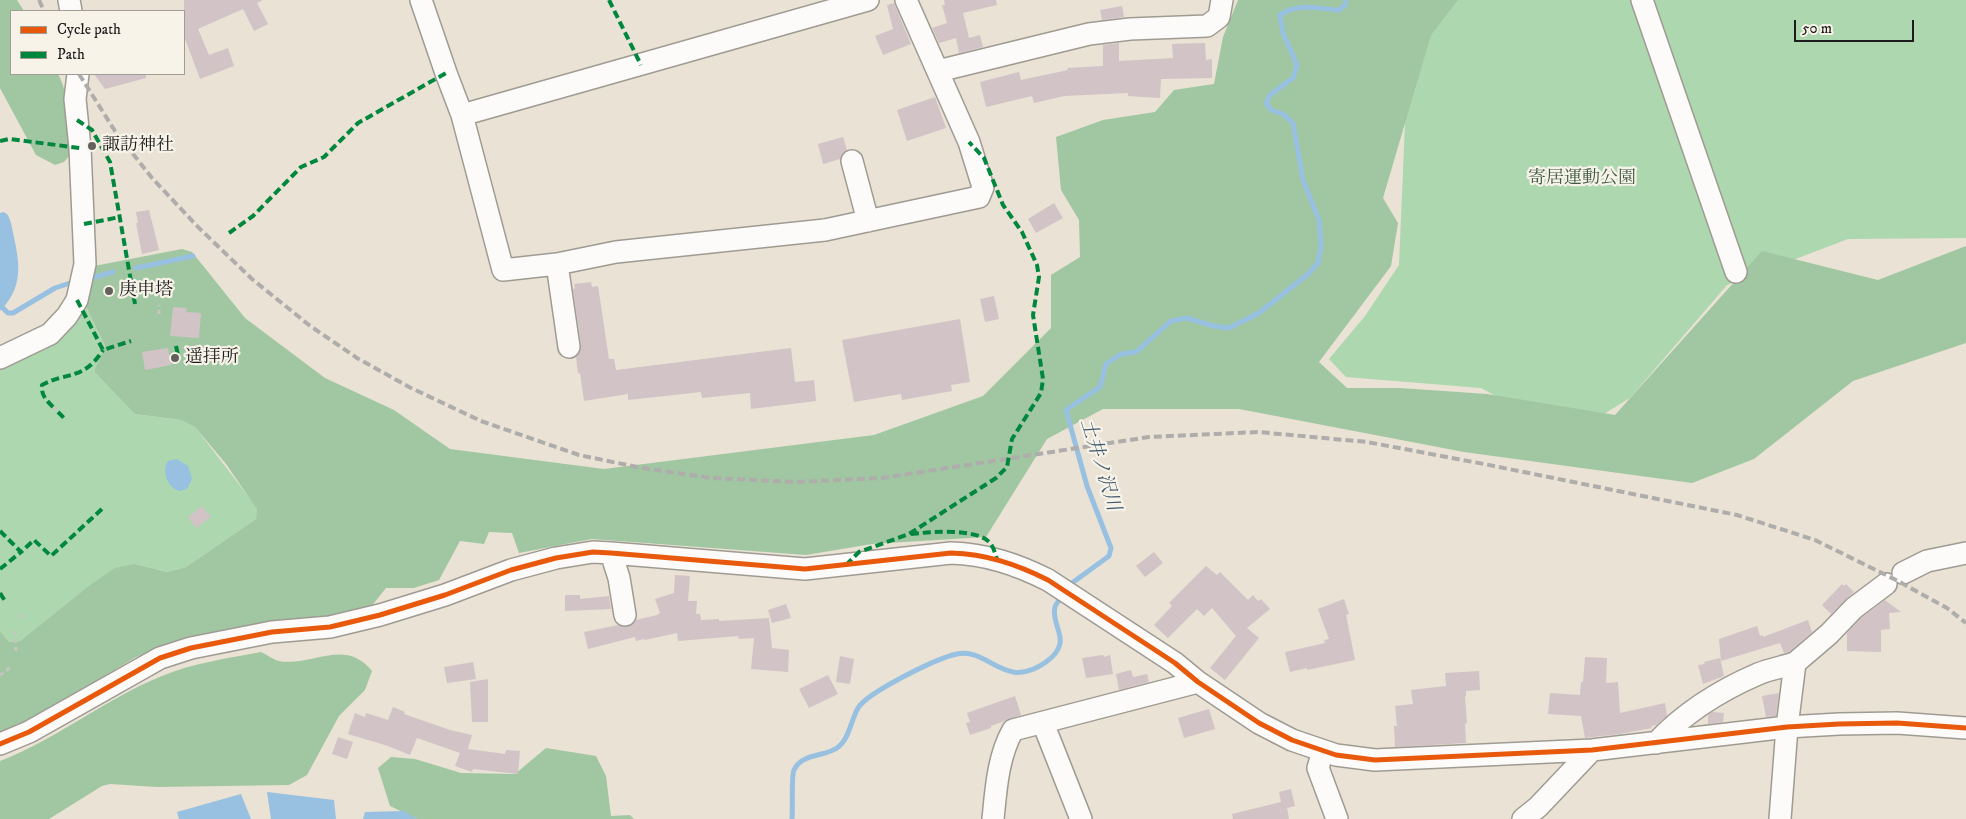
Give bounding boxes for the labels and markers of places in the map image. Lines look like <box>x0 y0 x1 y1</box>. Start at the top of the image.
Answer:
place label: 諏訪神社 <box>102 135 174 157</box>
marker: 諏訪神社 <box>86 140 98 152</box>
place label: 庚申塔 <box>119 280 173 302</box>
marker: 庚申塔 <box>103 285 115 297</box>
place label: 遥拝所 <box>185 347 239 369</box>
marker: 遥拝所 <box>169 352 181 364</box>

